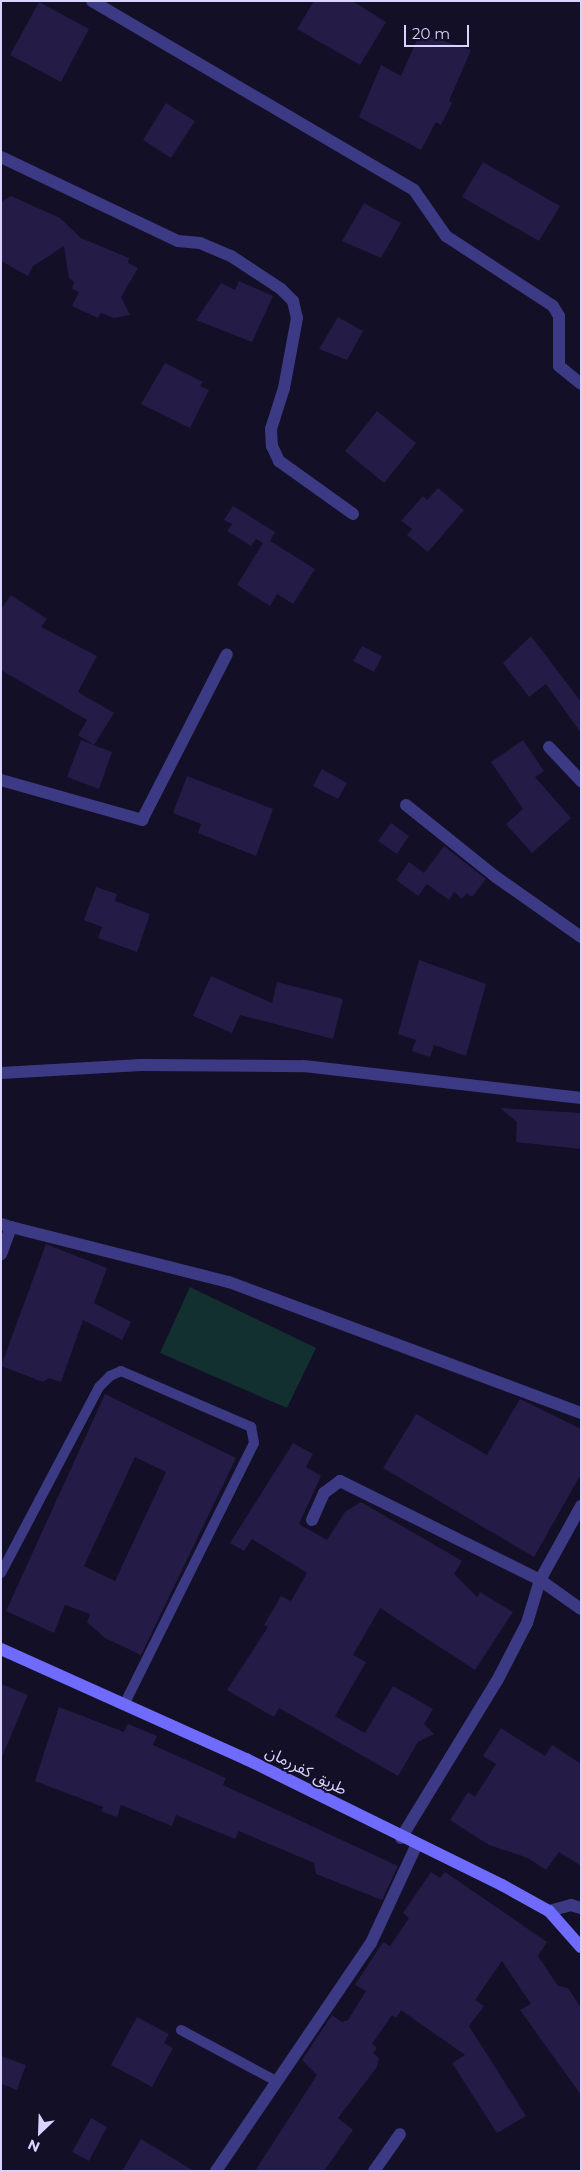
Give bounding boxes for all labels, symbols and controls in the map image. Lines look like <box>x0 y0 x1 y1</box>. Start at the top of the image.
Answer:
scale bar <box>407 15 472 47</box>
text: 20 m <box>412 24 450 43</box>
street label: طريق كفررمان <box>262 1742 350 1800</box>
north arrow <box>15 2107 65 2157</box>
text: N <box>25 2135 43 2156</box>

